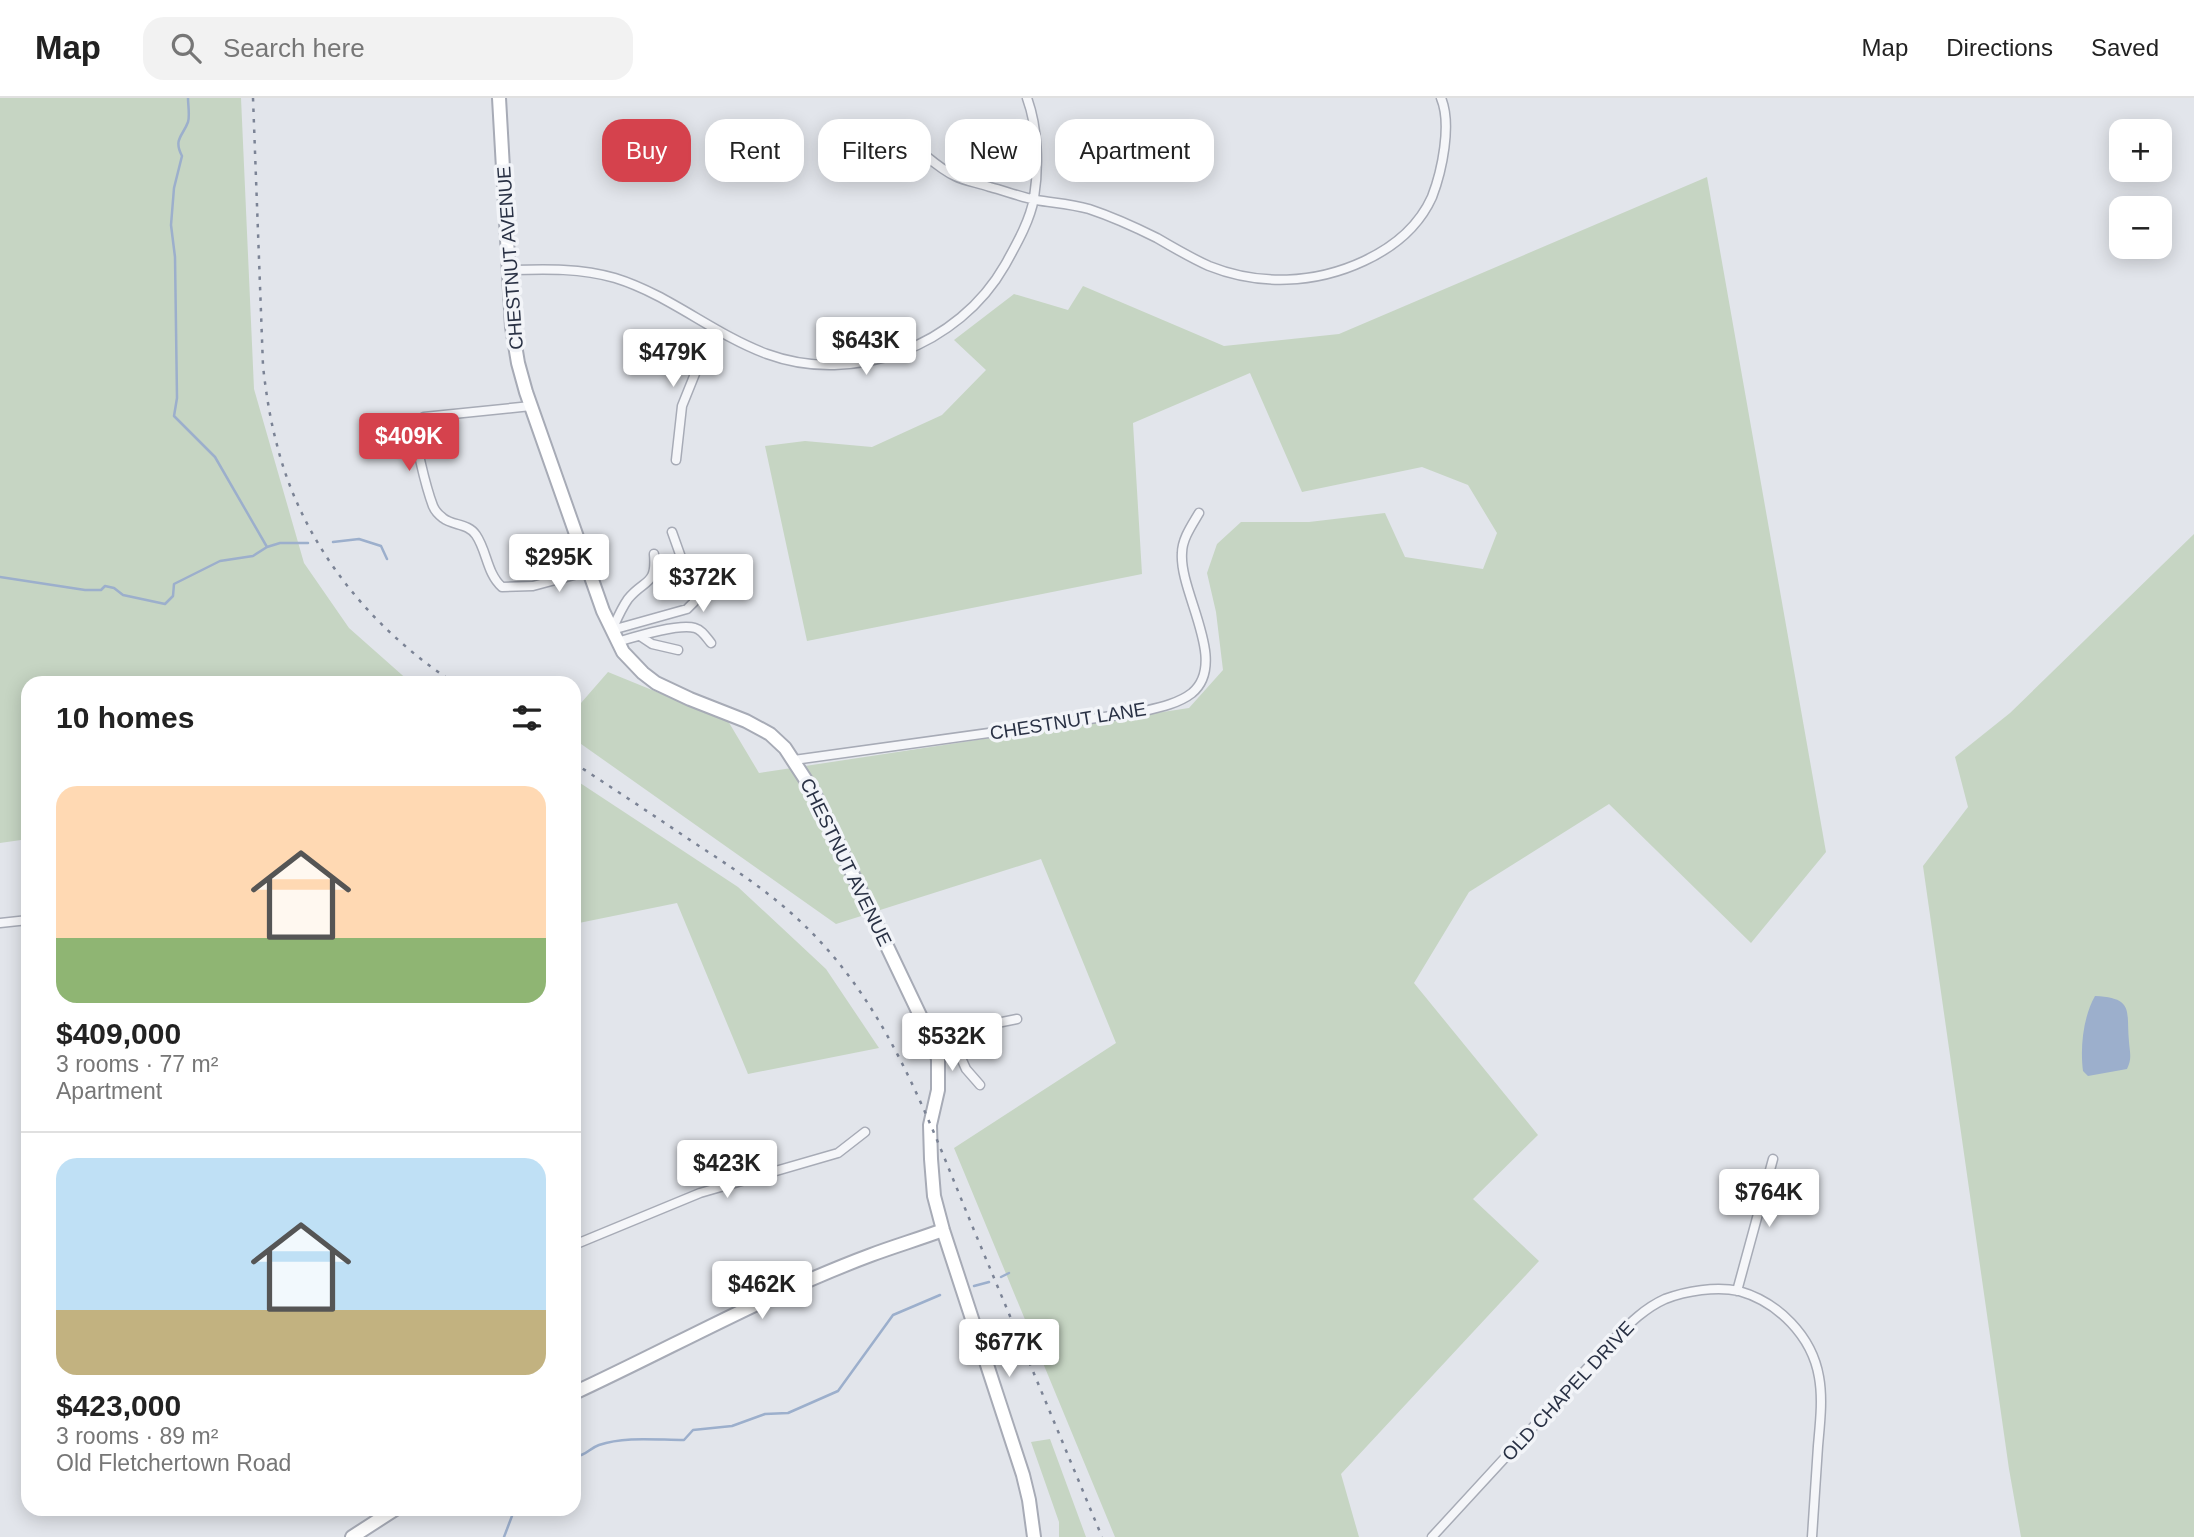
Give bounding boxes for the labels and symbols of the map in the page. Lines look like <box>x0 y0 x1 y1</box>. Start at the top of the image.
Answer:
street label: CHESTNUT AVENUE <box>493 165 527 351</box>
pin: $643K <box>817 317 915 377</box>
pin: $479K <box>624 330 722 389</box>
pin: $409K <box>360 414 458 473</box>
pin: $295K <box>510 534 608 594</box>
pin: $372K <box>654 554 752 614</box>
street label: CHESTNUT LANE <box>988 698 1148 744</box>
street label: CHESTNUT AVENUE <box>796 775 896 949</box>
pin: $532K <box>903 1014 1001 1073</box>
pin: $423K <box>678 1140 776 1200</box>
pin: $764K <box>1720 1170 1818 1229</box>
pin: $462K <box>713 1262 811 1321</box>
street label: OLD CHAPEL DRIVE <box>1498 1317 1638 1465</box>
pin: $677K <box>960 1320 1058 1379</box>

